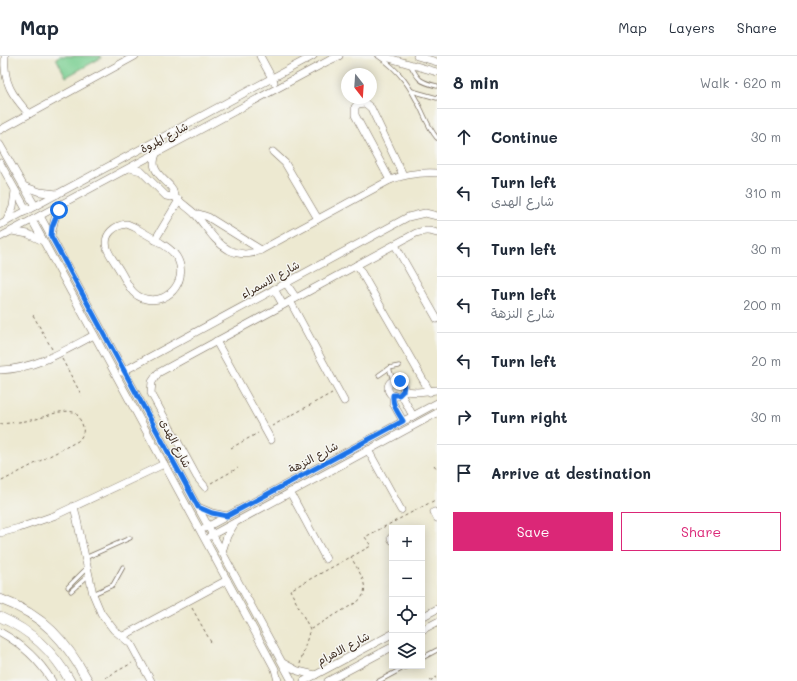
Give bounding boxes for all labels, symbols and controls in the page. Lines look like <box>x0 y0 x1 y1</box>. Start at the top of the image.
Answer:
text: Map <box>20 15 59 40</box>
text: Map <box>618 18 647 37</box>
text: Layers <box>669 18 715 37</box>
text: Share <box>737 18 777 37</box>
north arrow <box>341 68 377 104</box>
text: 8 min <box>453 71 499 93</box>
text: Walk · 620 m <box>700 74 781 91</box>
street label: شارع المروة <box>137 118 191 158</box>
icon: ahead <box>453 126 475 148</box>
text: Continue <box>491 127 558 147</box>
text: 30 m <box>751 128 781 145</box>
text: Turn left <box>491 172 556 192</box>
icon: left <box>453 182 475 204</box>
text: 310 m <box>745 184 781 201</box>
text: شارع الهدى <box>491 192 554 209</box>
route start <box>50 201 68 219</box>
icon: left <box>453 238 475 260</box>
text: Turn left <box>491 239 556 259</box>
text: 30 m <box>751 240 781 257</box>
street label: شارع الاسمراء <box>238 257 303 303</box>
text: Turn left <box>491 284 556 304</box>
icon: left <box>453 294 475 316</box>
text: 200 m <box>743 296 781 313</box>
text: شارع النزهة <box>491 304 555 321</box>
icon: left <box>453 350 475 372</box>
text: Turn left <box>491 351 556 371</box>
text: 20 m <box>751 352 781 369</box>
route end <box>391 372 409 390</box>
icon: right <box>453 406 475 428</box>
text: Turn right <box>491 407 568 427</box>
text: 30 m <box>751 408 781 425</box>
street label: شارع الهدى <box>155 416 195 471</box>
street label: شارع النزهة <box>286 438 341 478</box>
icon: arrive <box>453 462 475 484</box>
text: Arrive at destination <box>491 463 651 483</box>
button: Save <box>453 512 613 551</box>
button: Share <box>621 512 781 551</box>
map controls <box>389 525 425 669</box>
button: + <box>389 525 425 561</box>
button: − <box>389 561 425 597</box>
button: locate <box>389 597 425 633</box>
street label: شارع الاهرام <box>314 628 373 670</box>
button: layers <box>389 633 425 669</box>

